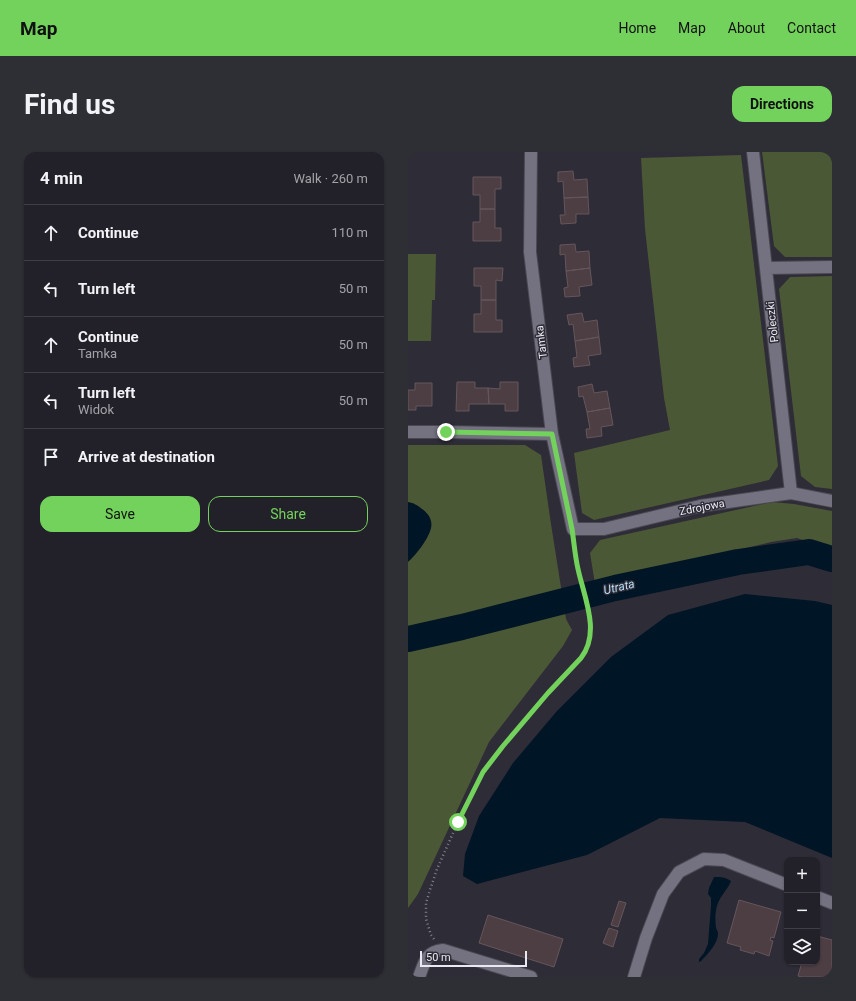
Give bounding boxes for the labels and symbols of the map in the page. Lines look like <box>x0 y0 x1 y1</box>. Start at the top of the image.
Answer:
street label: Poleczki <box>764 301 781 343</box>
street label: Tamka <box>533 325 550 359</box>
route end <box>437 423 455 441</box>
street label: Zdrojowa <box>678 497 726 518</box>
water label: Utrata <box>602 577 636 597</box>
route start <box>449 813 467 831</box>
scale bar <box>420 949 527 968</box>

